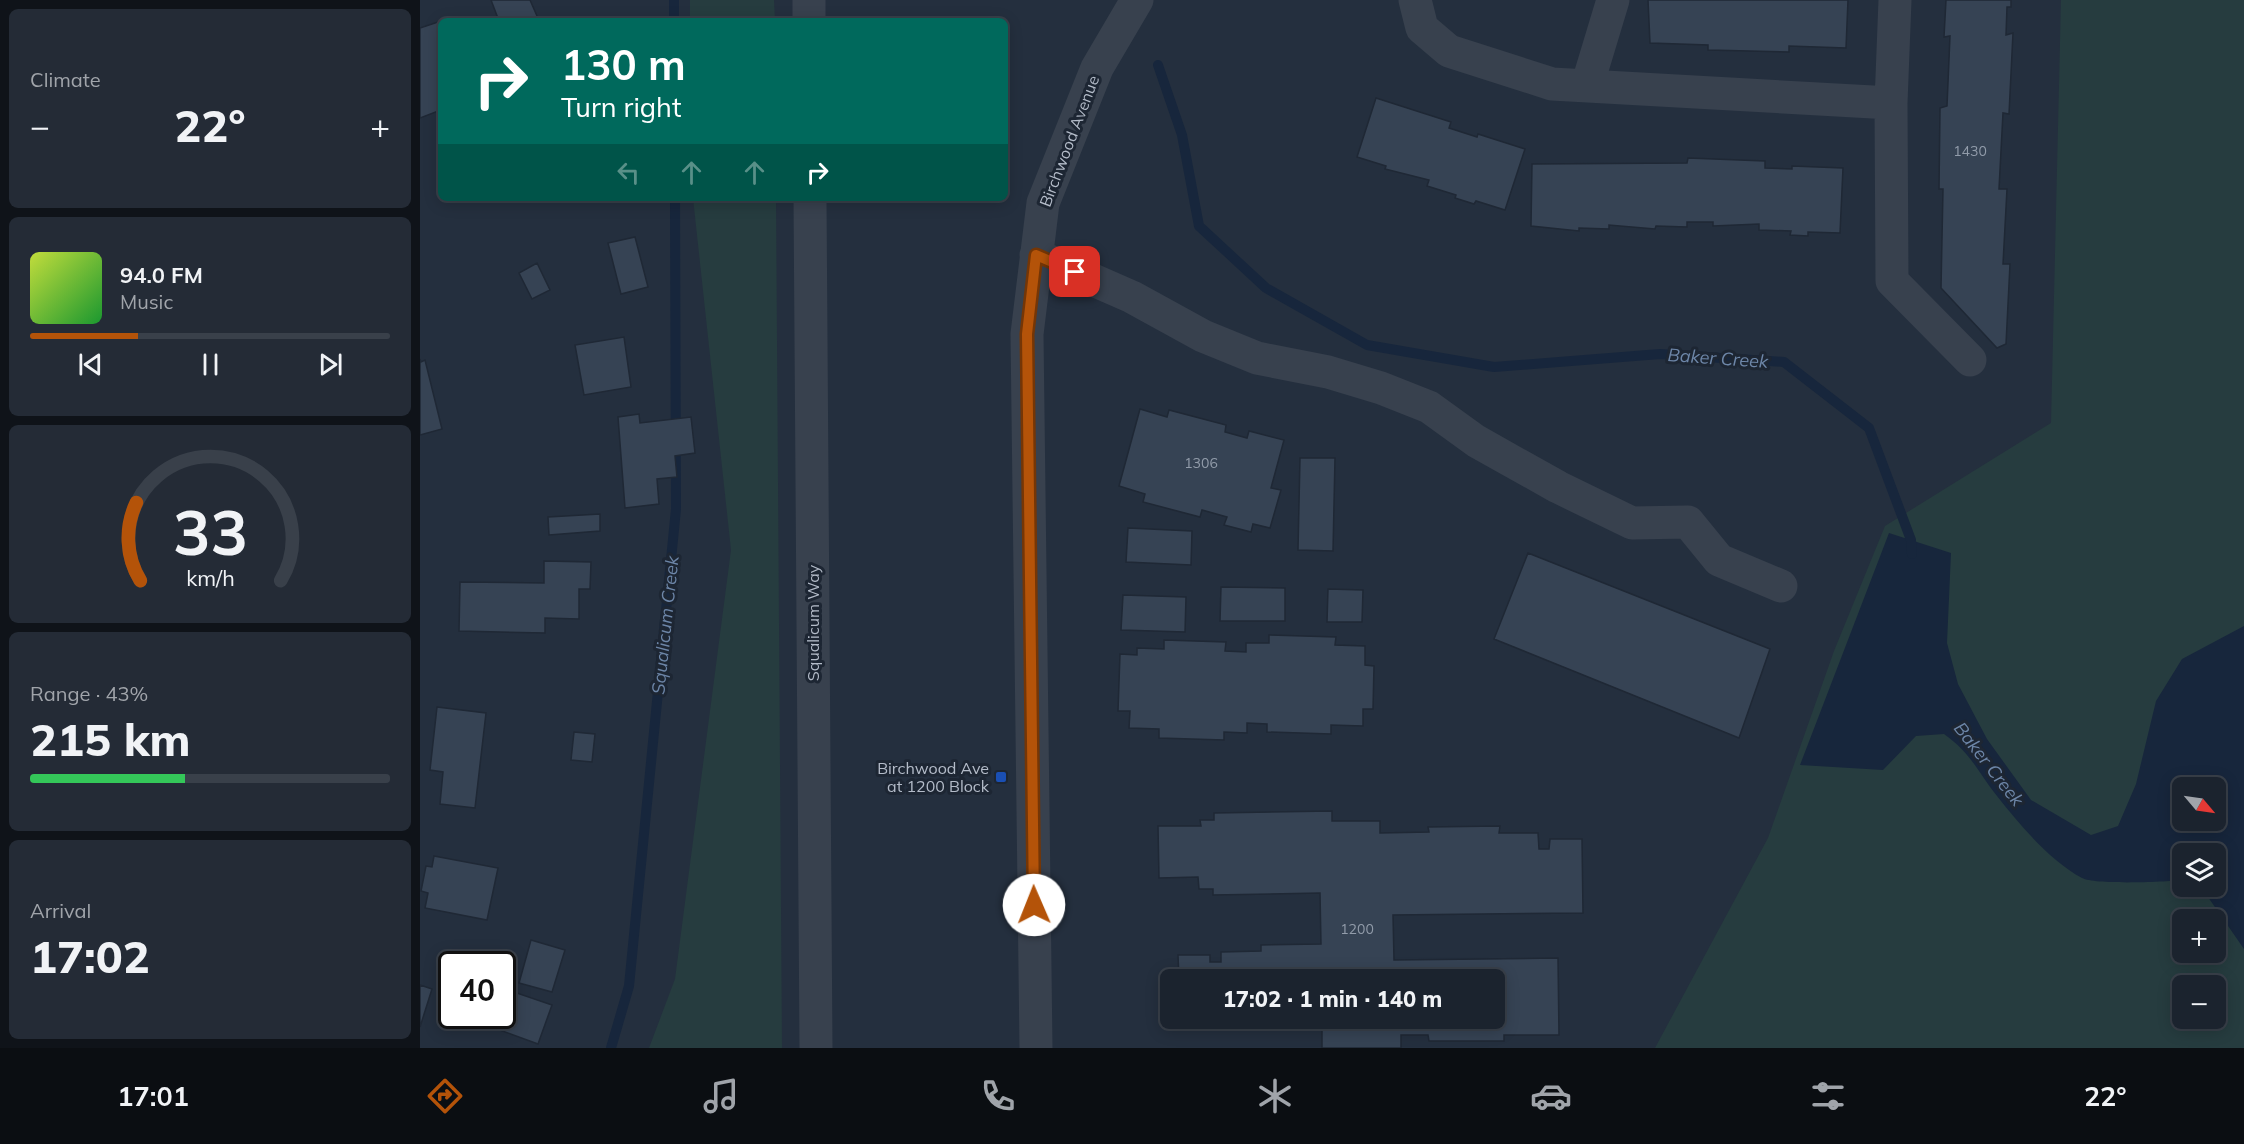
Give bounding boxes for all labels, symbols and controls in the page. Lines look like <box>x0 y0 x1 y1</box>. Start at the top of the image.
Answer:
text: 130 m <box>561 38 686 91</box>
icon: right <box>462 42 540 120</box>
text: Climate <box>30 67 101 92</box>
street label: Birchwood Avenue <box>1035 72 1103 210</box>
text: Turn right <box>561 90 681 124</box>
text: 22° <box>174 97 246 153</box>
text: − <box>30 105 50 146</box>
text: + <box>370 105 390 146</box>
house number: 1430 <box>1953 142 1987 160</box>
icon: left <box>612 156 645 189</box>
icon: ahead <box>675 156 708 189</box>
icon: ahead <box>738 156 771 189</box>
icon: right <box>801 156 834 189</box>
pin <box>1049 246 1100 297</box>
icon: arrive <box>1058 255 1091 288</box>
text: 94.0 FM <box>120 261 203 289</box>
text: Music <box>120 289 173 314</box>
water label: Baker Creek <box>1667 343 1770 373</box>
icon: previous <box>74 348 107 381</box>
icon: pause <box>194 348 227 381</box>
icon: next <box>314 348 347 381</box>
house number: 1306 <box>1184 454 1218 472</box>
text: 33 <box>173 492 247 571</box>
water label: Squalicum Creek <box>646 554 684 695</box>
text: km/h <box>186 564 234 591</box>
street label: Squalicum Way <box>803 564 823 681</box>
text: Range · 43% <box>30 681 148 706</box>
text: 215 km <box>30 711 191 767</box>
water label: Baker Creek <box>1949 717 2030 811</box>
place label: Birchwood Ave at 1200 Block <box>877 758 990 796</box>
marker: Birchwood Ave at 1200 Block <box>994 770 1008 784</box>
north arrow <box>2172 777 2226 831</box>
map controls <box>2172 777 2226 1029</box>
button: layers <box>2172 843 2226 897</box>
position arrow <box>1002 873 1066 937</box>
text: Arrival <box>30 898 91 923</box>
button: + <box>2172 909 2226 963</box>
house number: 1200 <box>1340 920 1374 938</box>
text: 17:02 <box>30 928 150 984</box>
speed limit sign: 40 <box>438 951 516 1029</box>
button: − <box>2172 975 2226 1029</box>
text: 17:02 · 1 min · 140 m <box>1223 985 1442 1013</box>
icon: directions <box>424 1075 466 1117</box>
icon: music <box>700 1075 742 1117</box>
icon: phone <box>977 1075 1019 1117</box>
icon: climate <box>1254 1075 1296 1117</box>
icon: car <box>1530 1075 1572 1117</box>
icon: filters <box>1807 1075 1849 1117</box>
text: 17:01 <box>117 1079 189 1113</box>
text: 22° <box>2084 1079 2127 1113</box>

